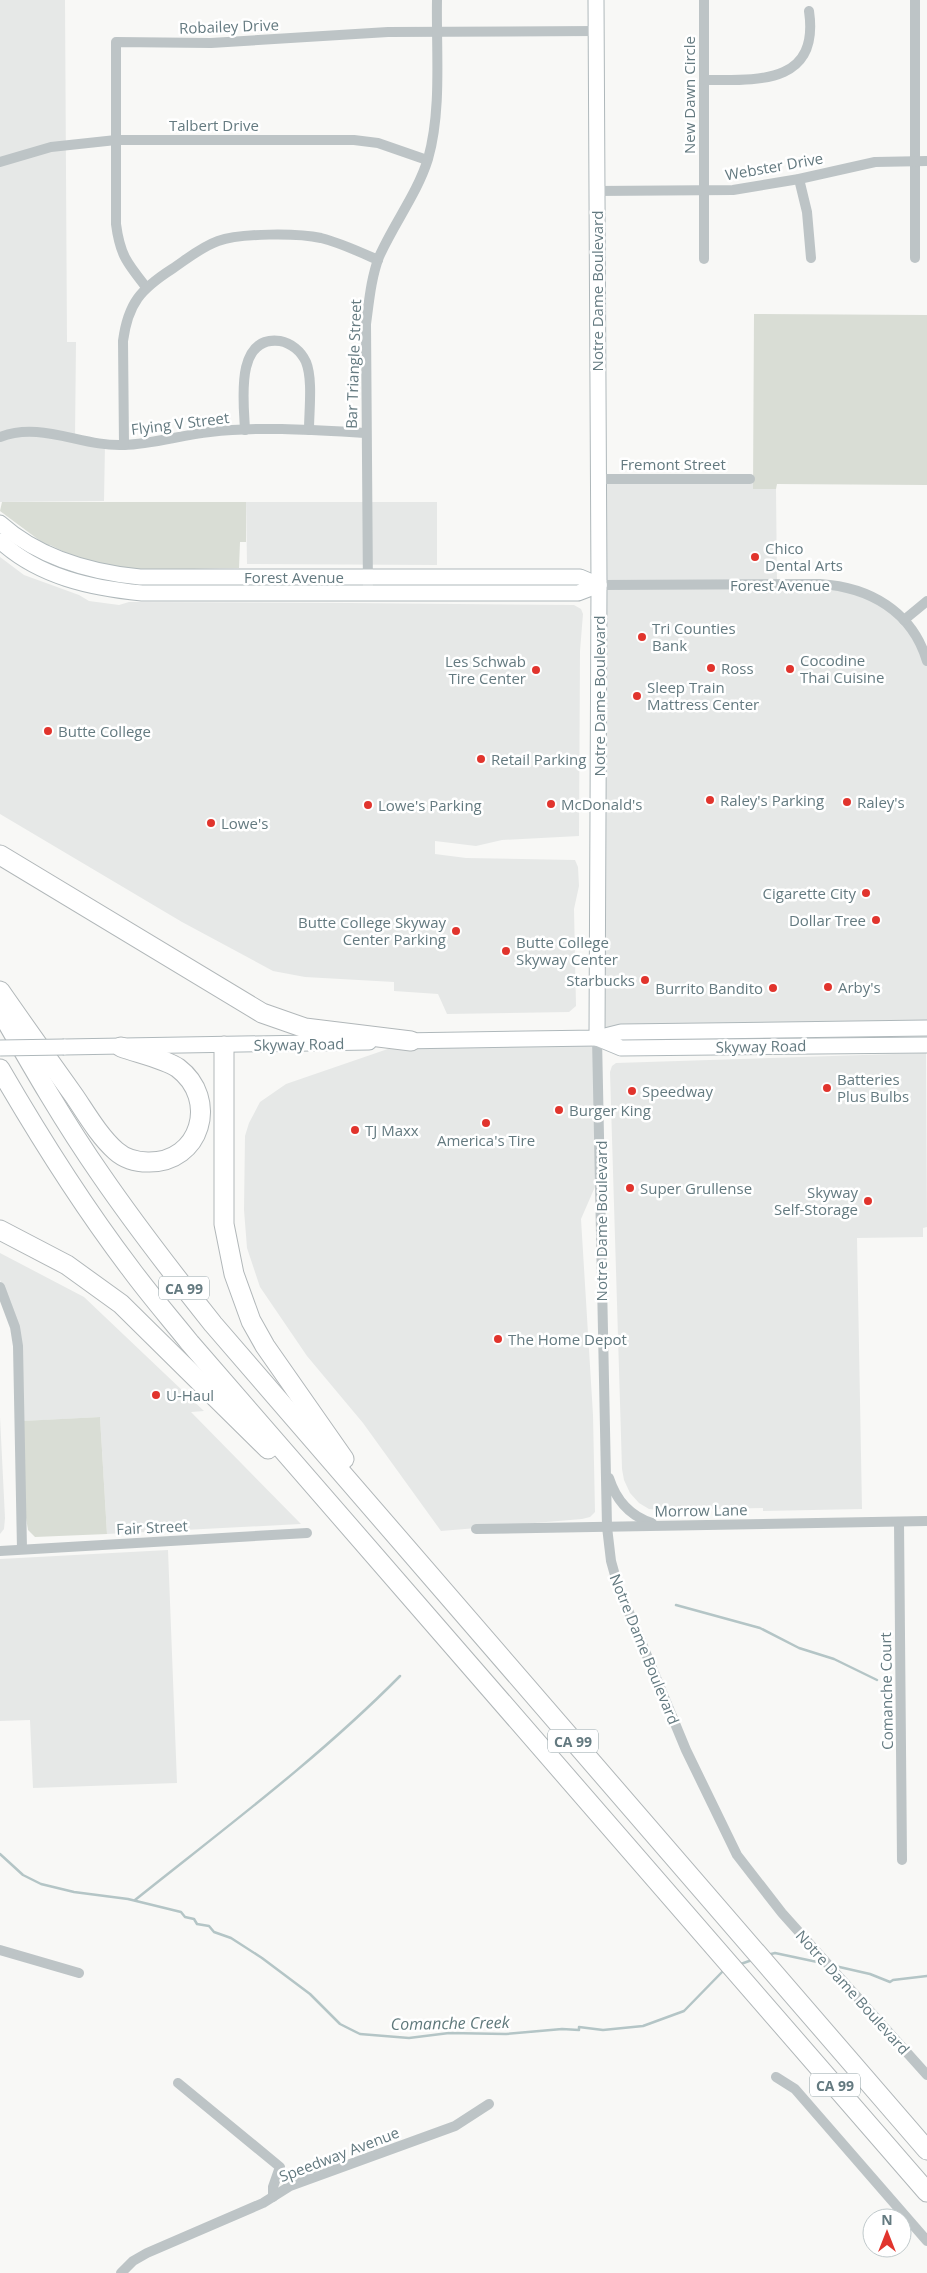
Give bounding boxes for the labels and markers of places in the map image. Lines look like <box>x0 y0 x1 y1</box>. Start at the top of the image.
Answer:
place label: Chico Dental Arts <box>765 538 843 575</box>
marker: Chico Dental Arts <box>749 551 761 563</box>
place label: Tri Counties Bank <box>652 618 736 655</box>
marker: Tri Counties Bank <box>636 631 648 643</box>
place label: Cocodine Thai Cuisine <box>800 650 884 687</box>
place label: Les Schwab Tire Center <box>445 651 526 688</box>
place label: Ross <box>721 658 754 678</box>
marker: Ross <box>705 662 717 674</box>
marker: Cocodine Thai Cuisine <box>784 663 796 675</box>
marker: Les Schwab Tire Center <box>530 664 542 676</box>
place label: Sleep Train Mattress Center <box>647 677 759 714</box>
marker: Sleep Train Mattress Center <box>631 690 643 702</box>
place label: Butte College <box>58 721 151 741</box>
marker: Butte College <box>42 725 54 737</box>
place label: Retail Parking <box>491 749 586 769</box>
marker: Retail Parking <box>475 753 487 765</box>
place label: Raley's Parking <box>720 790 824 810</box>
place label: Raley's <box>857 792 905 812</box>
place label: McDonald's <box>561 794 643 814</box>
marker: Raley's Parking <box>704 794 716 806</box>
place label: Lowe's Parking <box>378 795 482 815</box>
marker: Raley's <box>841 796 853 808</box>
marker: McDonald's <box>545 798 557 810</box>
marker: Lowe's Parking <box>362 799 374 811</box>
place label: Lowe's <box>221 813 268 833</box>
marker: Lowe's <box>205 817 217 829</box>
place label: Cigarette City <box>763 883 856 903</box>
marker: Cigarette City <box>860 887 872 899</box>
place label: Dollar Tree <box>789 910 866 930</box>
place label: Butte College Skyway Center Parking <box>298 912 446 949</box>
marker: Dollar Tree <box>870 914 882 926</box>
marker: Butte College Skyway Center Parking <box>450 925 462 937</box>
place label: Butte College Skyway Center <box>516 932 618 969</box>
marker: Butte College Skyway Center <box>500 945 512 957</box>
place label: Starbucks <box>566 970 635 990</box>
marker: Starbucks <box>639 974 651 986</box>
place label: Arby's <box>838 977 881 997</box>
place label: Burrito Bandito <box>655 978 763 998</box>
marker: Arby's <box>822 981 834 993</box>
marker: Burrito Bandito <box>767 982 779 994</box>
place label: Batteries Plus Bulbs <box>837 1069 909 1106</box>
place label: Speedway <box>642 1081 713 1101</box>
marker: Batteries Plus Bulbs <box>821 1082 833 1094</box>
marker: Speedway <box>626 1085 638 1097</box>
place label: Burger King <box>569 1100 651 1120</box>
marker: Burger King <box>553 1104 565 1116</box>
marker: America's Tire <box>480 1117 492 1129</box>
place label: TJ Maxx <box>365 1120 419 1140</box>
marker: TJ Maxx <box>349 1124 361 1136</box>
place label: America's Tire <box>437 1130 535 1150</box>
place label: Super Grullense <box>640 1178 752 1198</box>
marker: Super Grullense <box>624 1182 636 1194</box>
place label: Skyway Self-Storage <box>774 1182 858 1219</box>
marker: Skyway Self-Storage <box>862 1195 874 1207</box>
place label: The Home Depot <box>508 1329 627 1349</box>
marker: The Home Depot <box>492 1333 504 1345</box>
place label: U-Haul <box>166 1385 214 1405</box>
marker: U-Haul <box>150 1389 162 1401</box>

